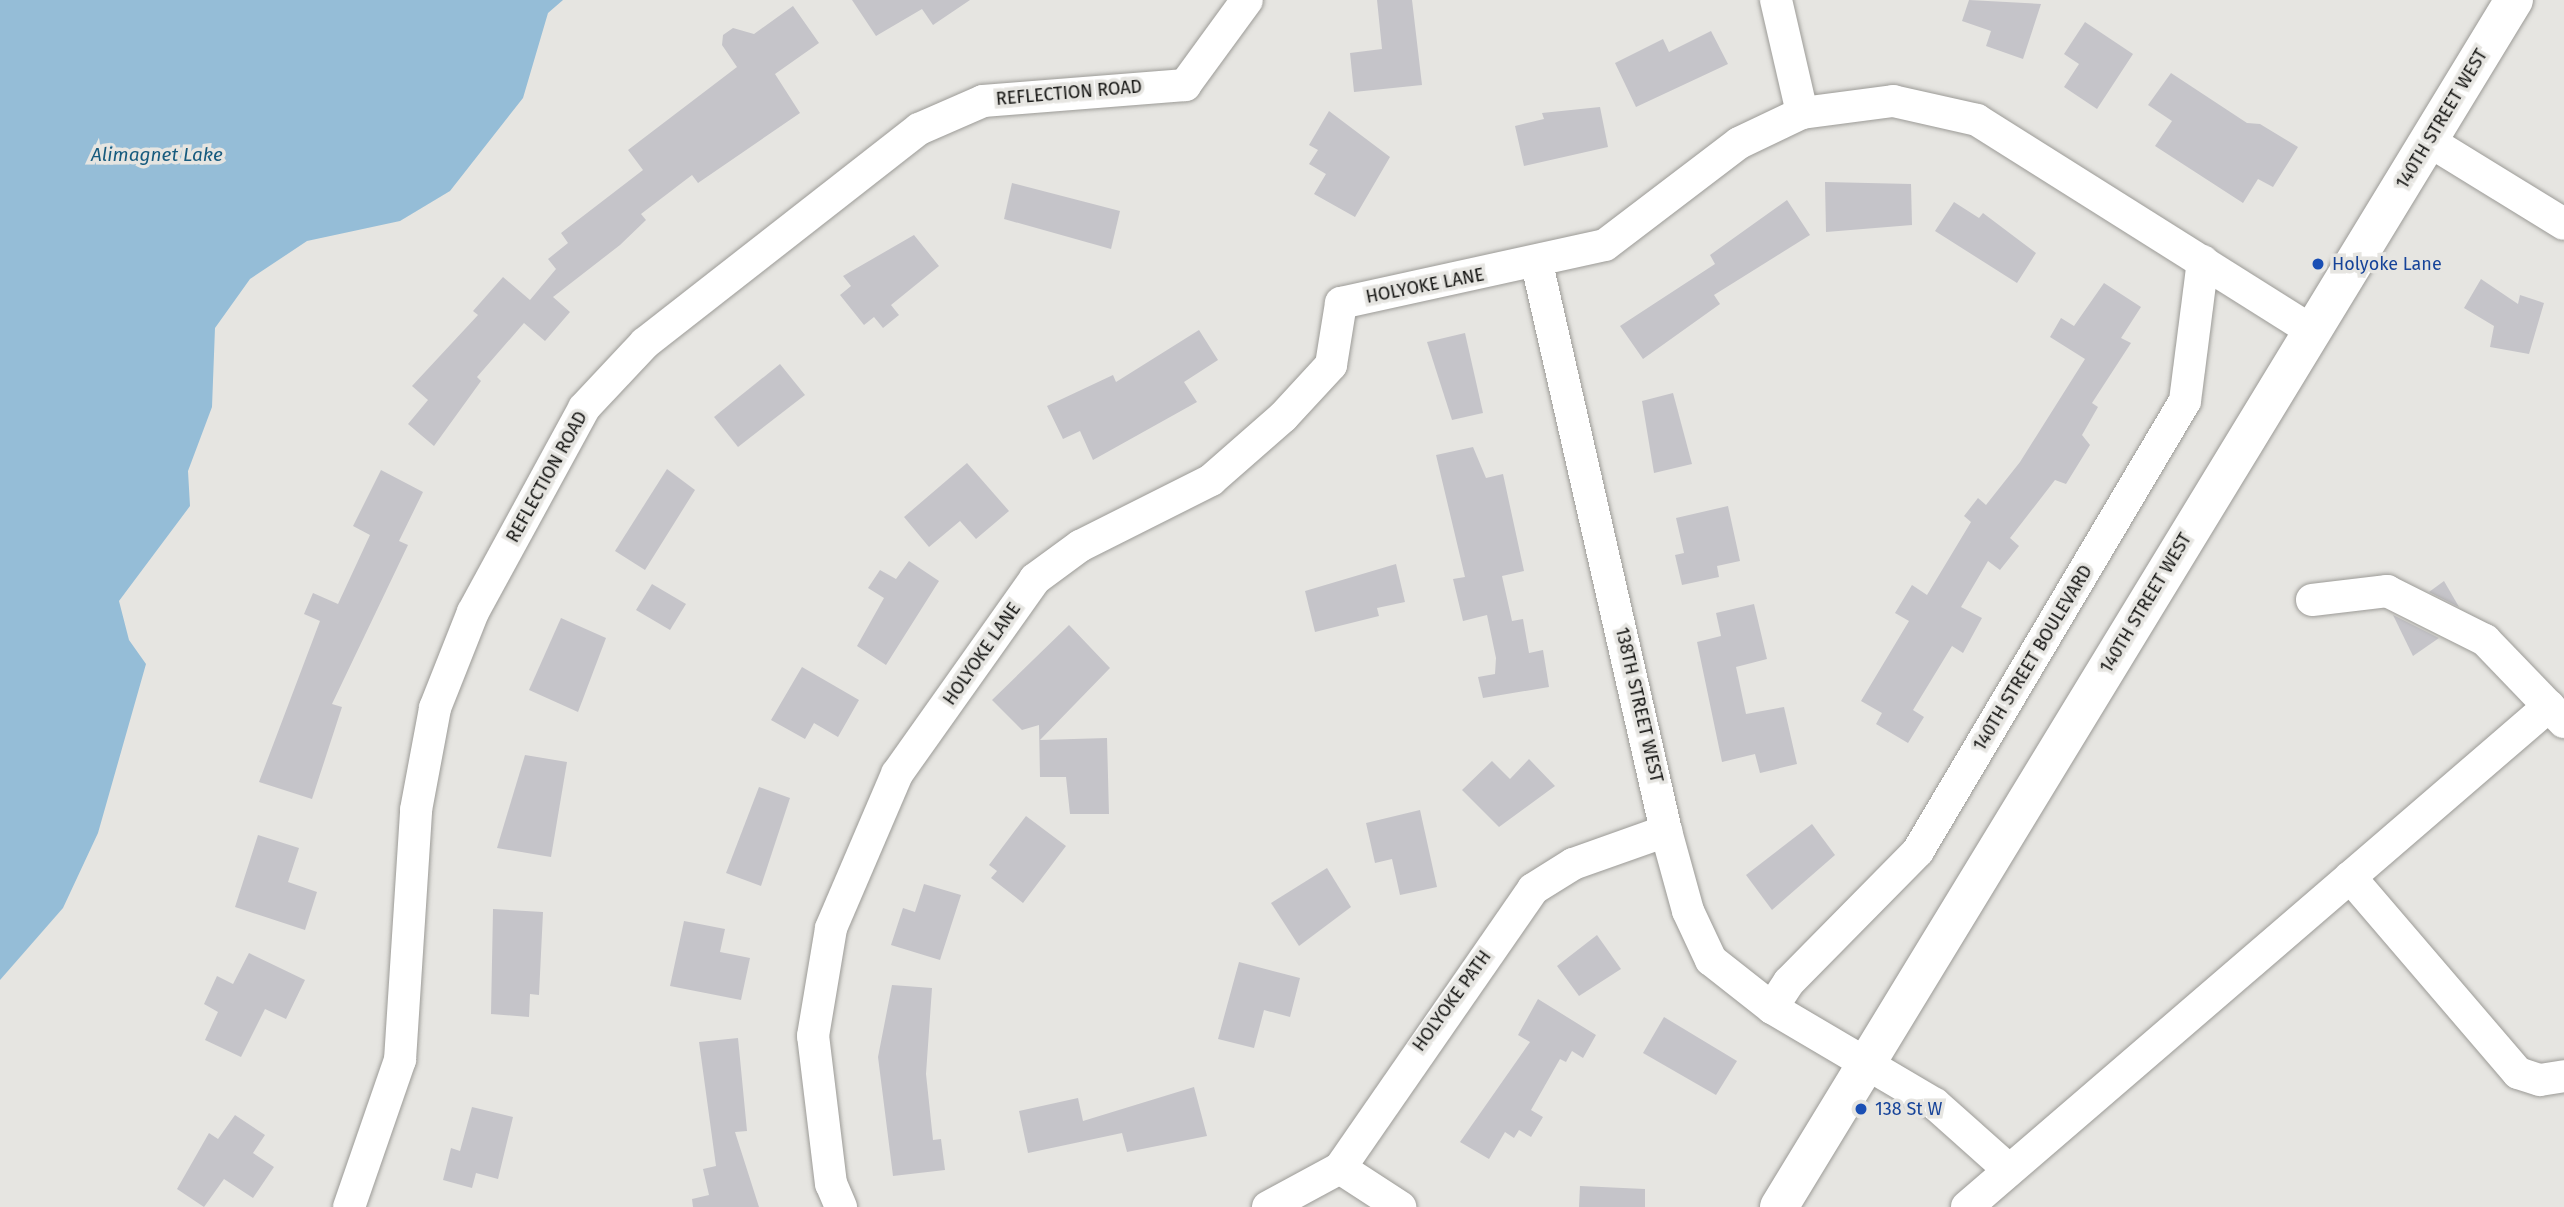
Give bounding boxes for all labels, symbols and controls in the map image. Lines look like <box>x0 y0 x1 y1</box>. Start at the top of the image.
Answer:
street label: 140TH STREET WEST <box>2392 45 2492 193</box>
street label: REFLECTION ROAD <box>995 76 1143 110</box>
water label: Alimagnet Lake <box>91 144 223 166</box>
place label: Holyoke Lane <box>2332 253 2442 275</box>
marker: Holyoke Lane <box>2310 256 2326 272</box>
street label: HOLYOKE LANE <box>1364 264 1486 308</box>
street label: REFLECTION ROAD <box>502 408 592 546</box>
street label: 140TH STREET WEST <box>2096 529 2196 677</box>
street label: 140TH STREET BOULEVARD <box>1969 561 2097 755</box>
street label: HOLYOKE LANE <box>939 599 1025 709</box>
street label: 138TH STREET WEST <box>1611 625 1667 785</box>
street label: HOLYOKE PATH <box>1408 946 1496 1056</box>
place label: 138 St W <box>1875 1098 1942 1120</box>
marker: 138 St W <box>1853 1101 1869 1117</box>

